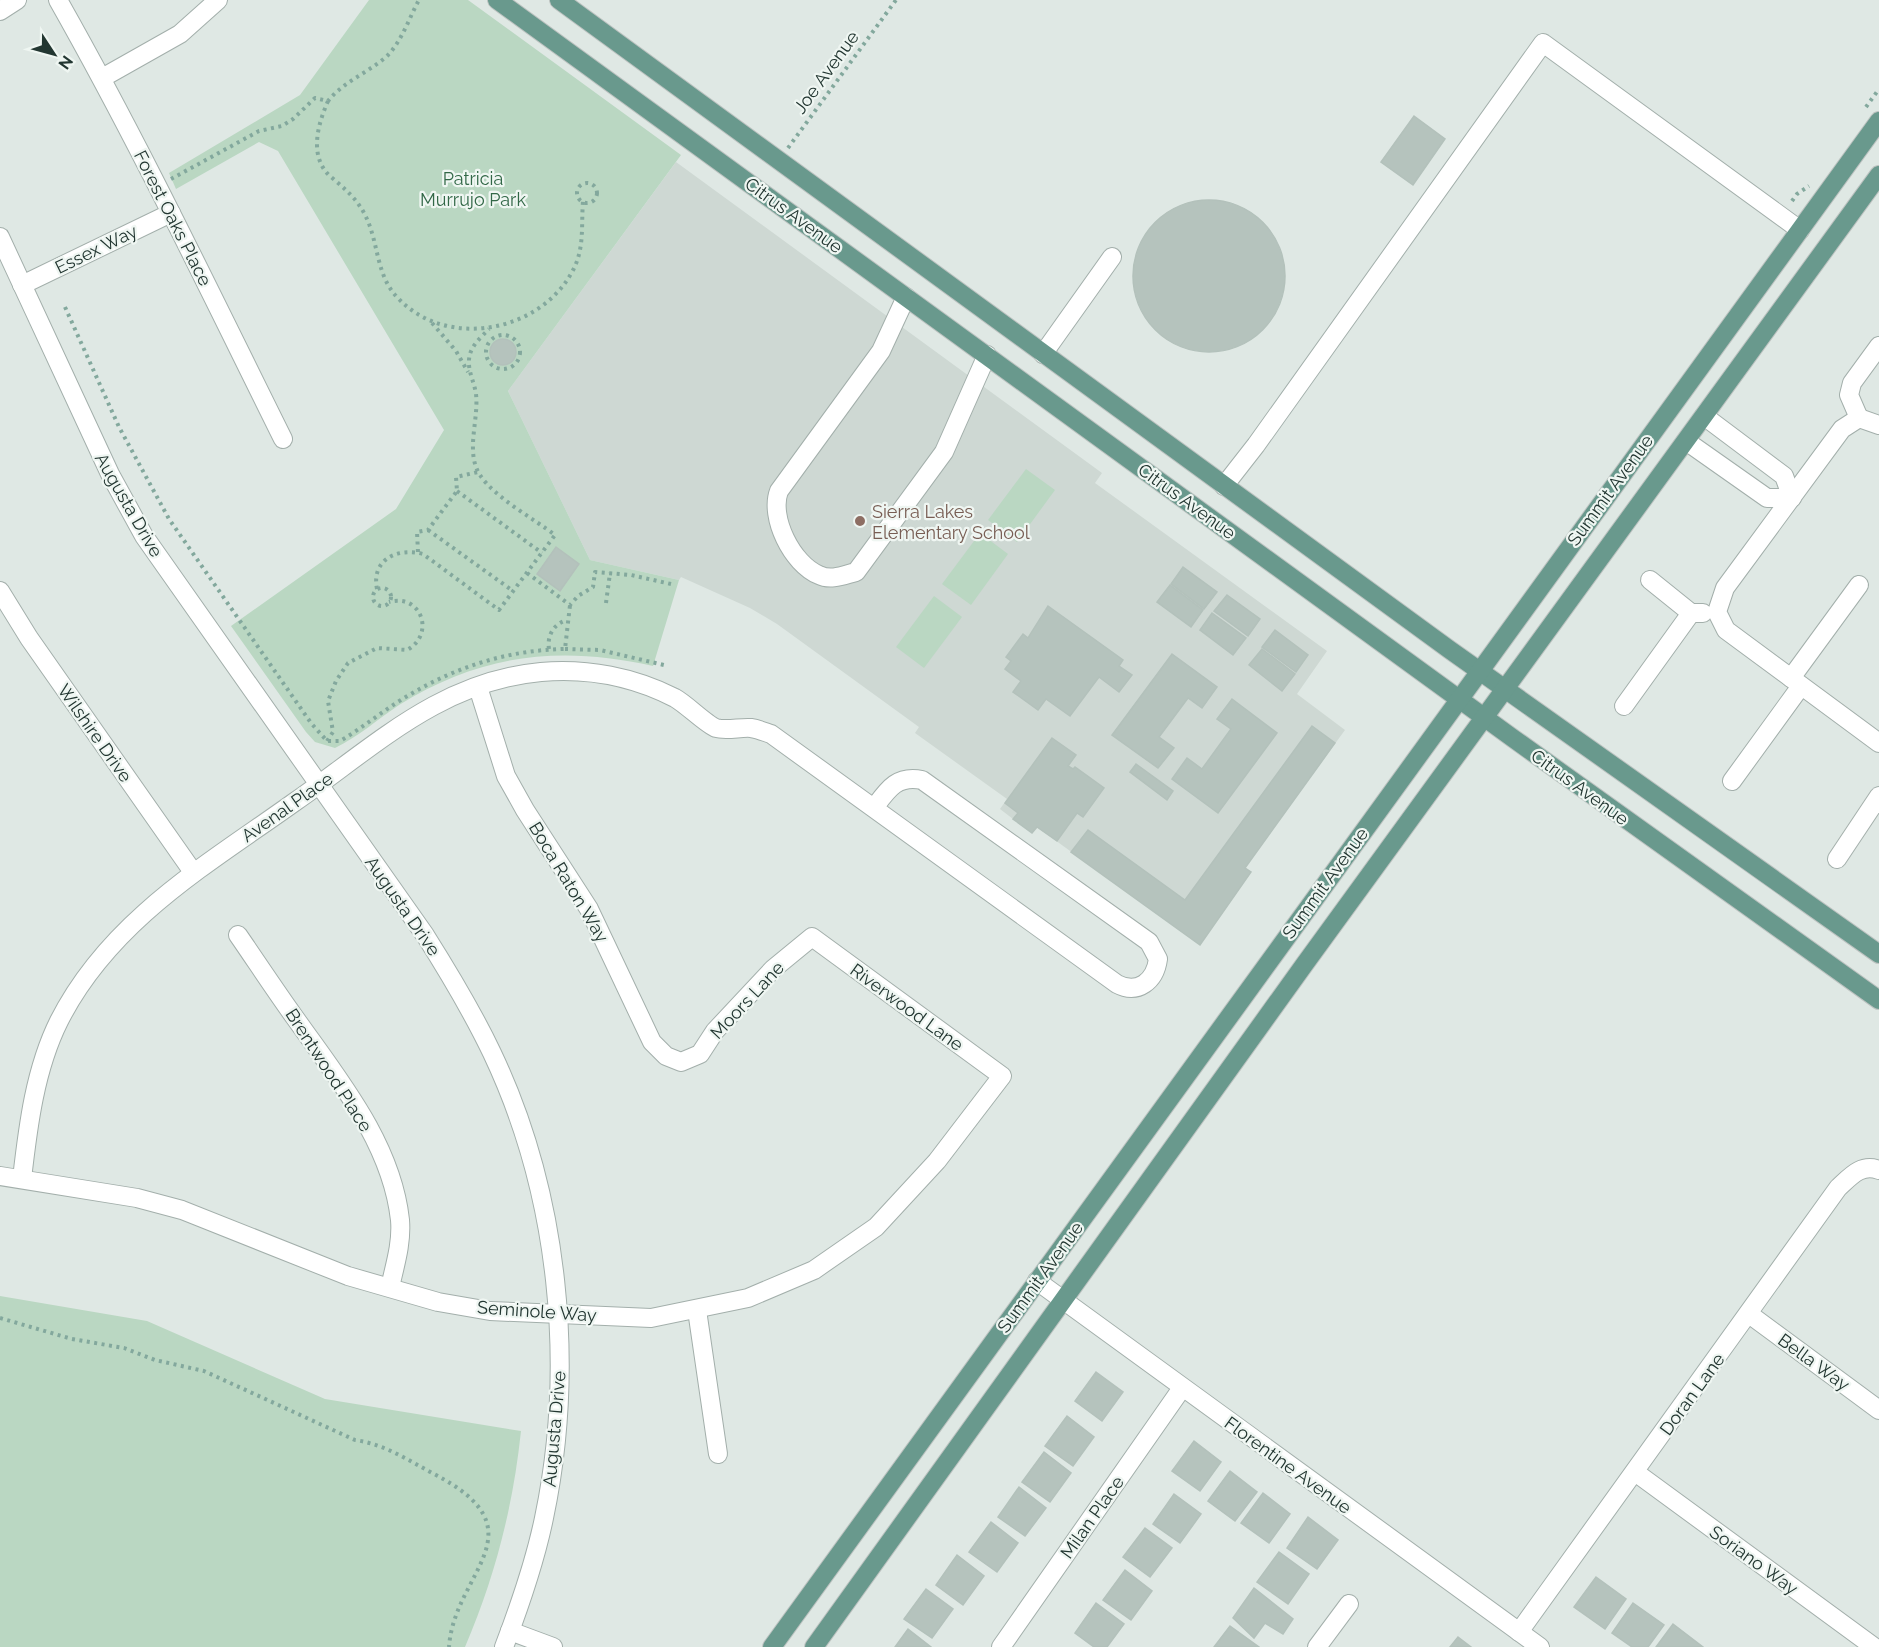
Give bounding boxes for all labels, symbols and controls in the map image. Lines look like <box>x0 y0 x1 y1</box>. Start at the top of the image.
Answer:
north arrow <box>24 24 84 84</box>
street label: Joe Avenue <box>789 26 863 117</box>
text: N <box>54 52 77 73</box>
street label: Forest Oaks Place <box>130 147 216 290</box>
park label: Patricia Murrujo Park <box>420 168 526 210</box>
street label: Citrus Avenue <box>741 173 847 258</box>
street label: Essex Way <box>52 220 141 278</box>
street label: Summit Avenue <box>1563 430 1657 550</box>
street label: Augusta Drive <box>91 449 167 561</box>
street label: Citrus Avenue <box>1134 459 1240 544</box>
place label: Sierra Lakes Elementary School <box>872 501 1030 543</box>
marker: Sierra Lakes Elementary School <box>853 514 867 528</box>
street label: Wilshire Drive <box>53 680 137 786</box>
street label: Citrus Avenue <box>1527 745 1633 830</box>
street label: Avenal Place <box>237 767 337 846</box>
street label: Boca Raton Way <box>525 818 613 946</box>
street label: Summit Avenue <box>1278 823 1372 943</box>
street label: Augusta Drive <box>361 852 445 960</box>
street label: Moors Lane <box>706 957 788 1043</box>
street label: Riverwood Lane <box>846 959 968 1055</box>
street label: Brentwood Place <box>281 1004 377 1136</box>
street label: Summit Avenue <box>993 1217 1087 1337</box>
street label: Seminole Way <box>477 1296 598 1326</box>
street label: Bella Way <box>1774 1329 1854 1395</box>
street label: Doran Lane <box>1655 1349 1729 1439</box>
street label: Augusta Drive <box>538 1370 570 1488</box>
street label: Florentine Avenue <box>1221 1412 1356 1518</box>
street label: Milan Place <box>1056 1471 1128 1562</box>
street label: Soriano Way <box>1706 1521 1802 1599</box>

